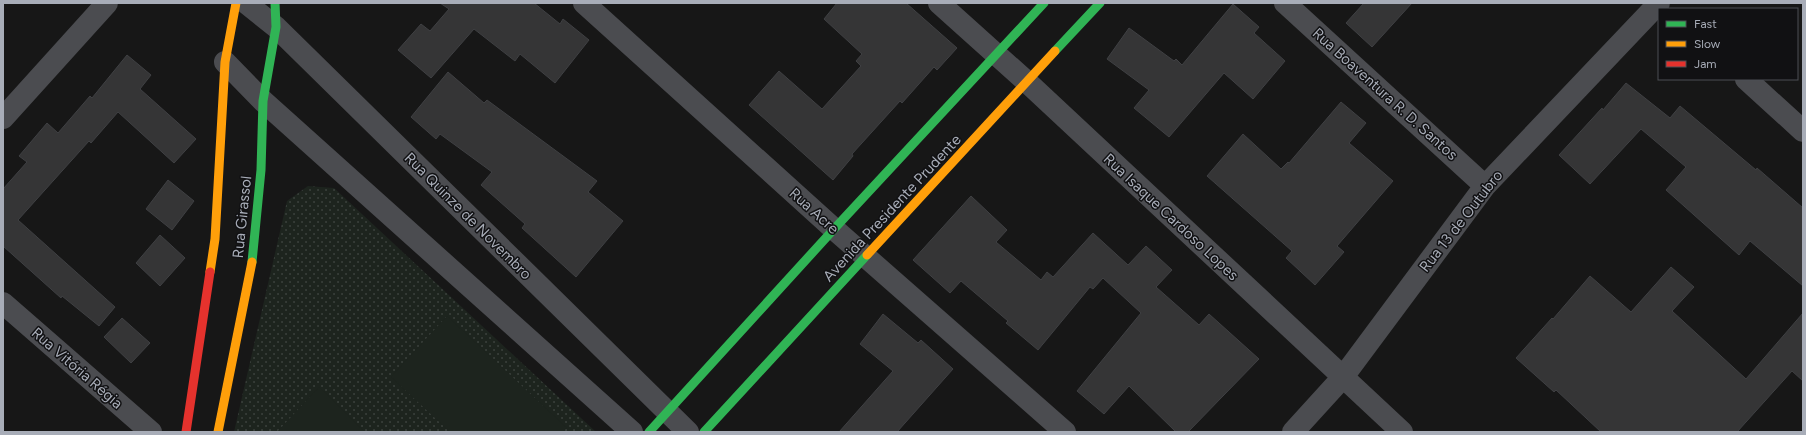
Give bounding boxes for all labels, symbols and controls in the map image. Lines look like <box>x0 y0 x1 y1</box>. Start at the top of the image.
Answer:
legend <box>1658 8 1798 80</box>
text: Fast <box>1694 17 1717 31</box>
street label: Rua Boaventura R. D. Santos <box>1309 24 1461 164</box>
text: Slow <box>1694 37 1721 51</box>
text: Jam <box>1694 57 1717 71</box>
street label: Avenida Presidente Prudente <box>819 131 965 285</box>
street label: Rua Quinze de Novembro <box>401 149 535 283</box>
street label: Rua Isaque Cardoso Lopes <box>1100 150 1242 284</box>
street label: Rua 13 de Outubro <box>1416 166 1507 276</box>
street label: Rua Girassol <box>229 175 255 259</box>
street label: Rua Acre <box>785 184 843 238</box>
street label: Rua Vitória Régia <box>28 324 126 412</box>

